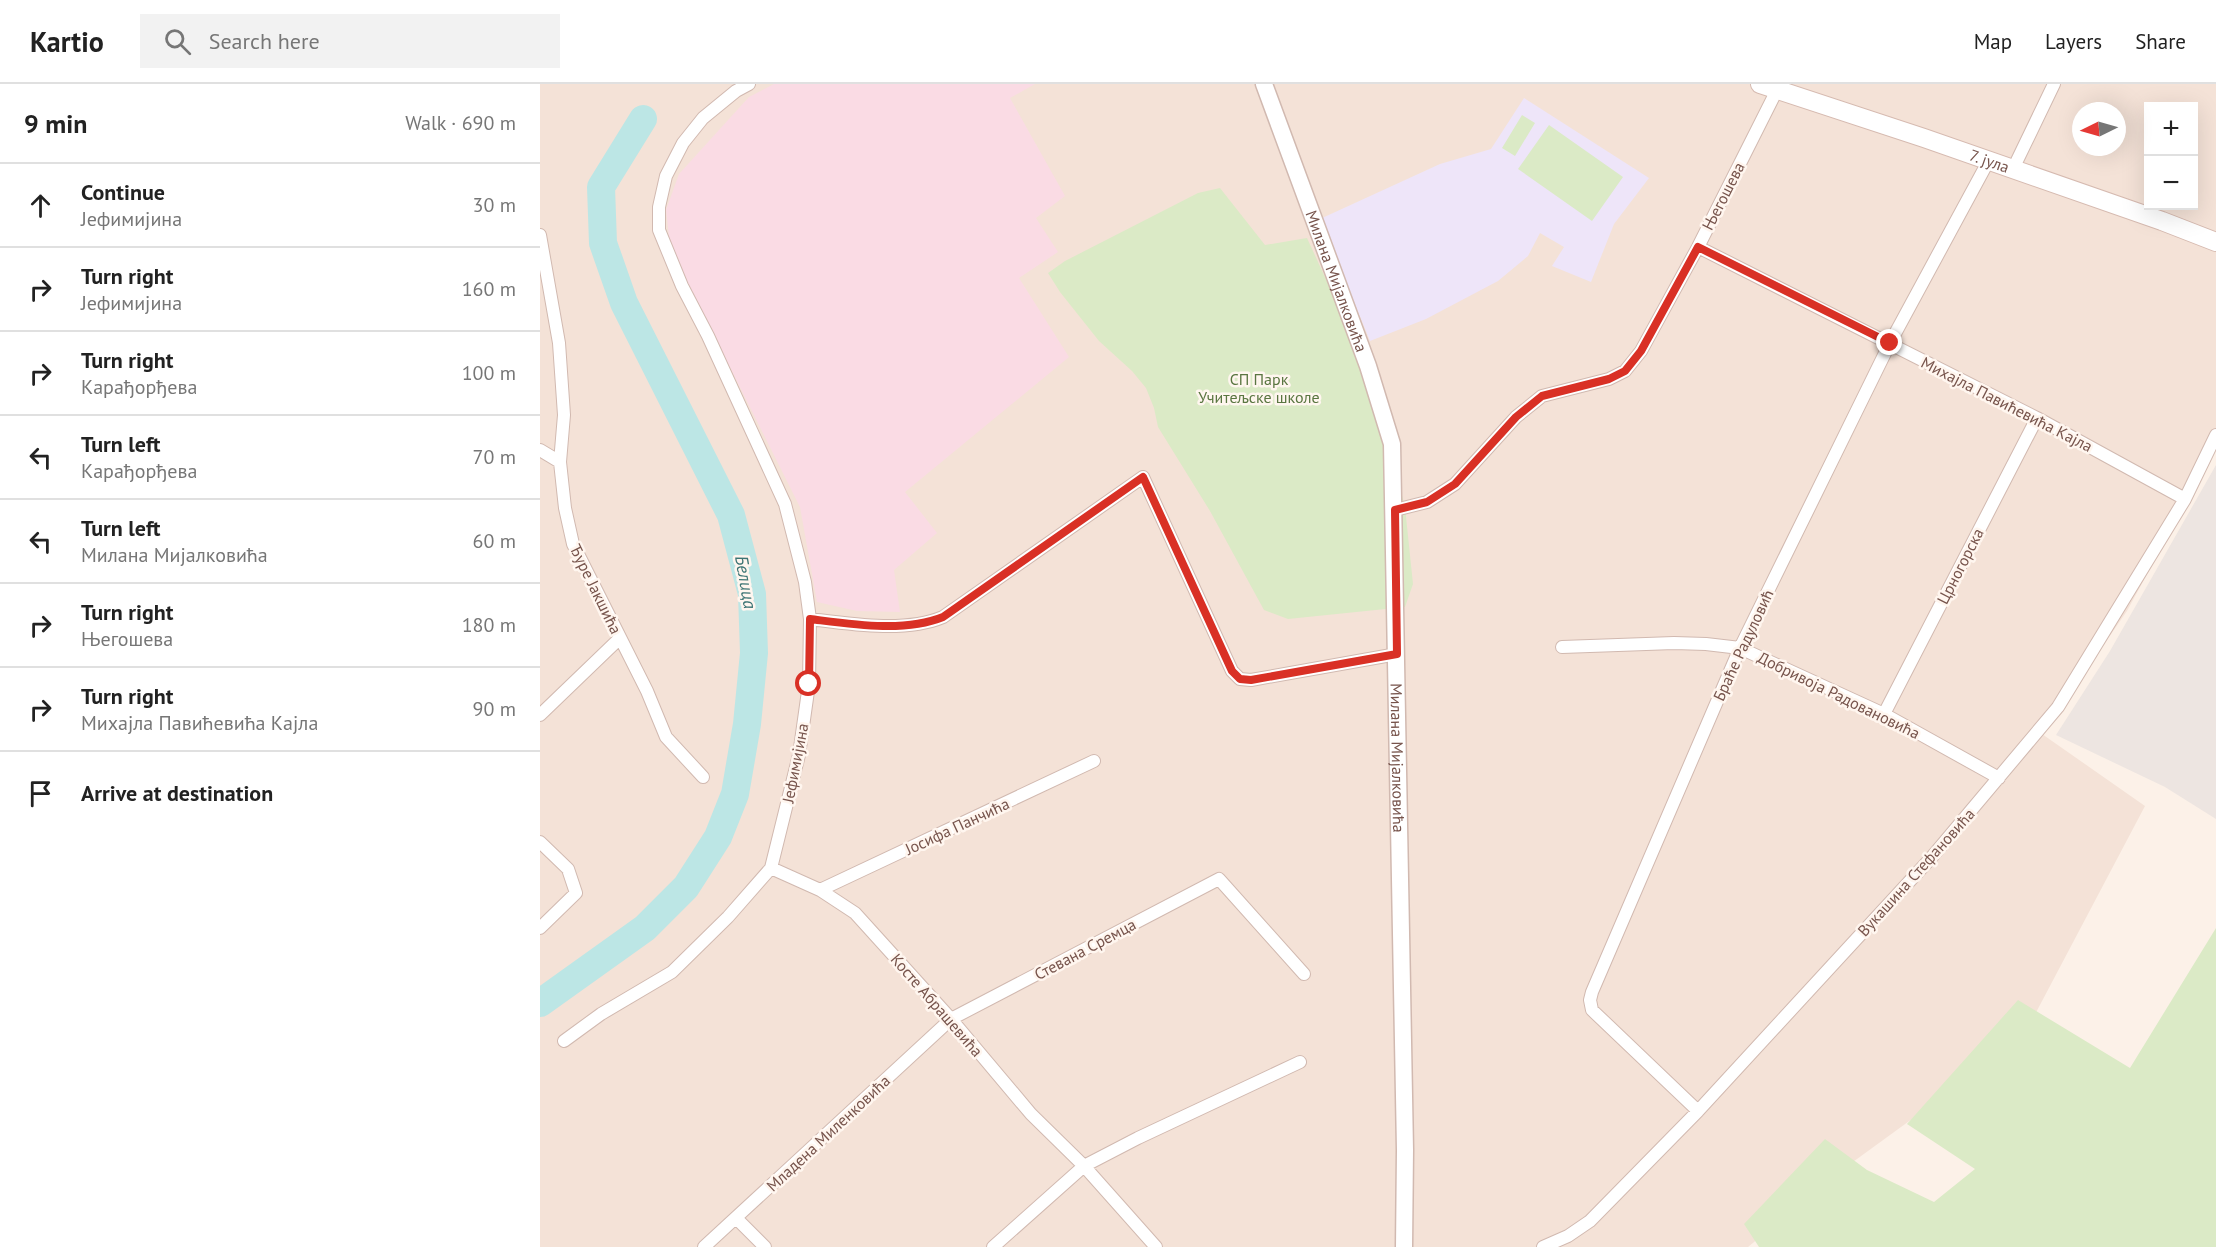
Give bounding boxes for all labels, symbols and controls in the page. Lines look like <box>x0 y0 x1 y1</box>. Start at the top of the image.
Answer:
search box <box>140 14 560 68</box>
text: Kartio <box>30 23 104 60</box>
icon: search <box>161 25 194 58</box>
text: Search here <box>209 27 320 55</box>
text: Map <box>1974 28 2012 55</box>
text: Layers <box>2045 28 2102 55</box>
text: Share <box>2135 28 2186 55</box>
north arrow <box>2072 102 2126 156</box>
map controls <box>2144 102 2198 210</box>
button: + <box>2144 102 2198 156</box>
text: 9 min <box>24 107 87 140</box>
text: Walk · 690 m <box>405 110 516 136</box>
street label: 7. јула <box>1967 145 2012 177</box>
button: − <box>2144 156 2198 210</box>
street label: Његошева <box>1697 159 1749 233</box>
text: Continue <box>81 178 165 206</box>
icon: ahead <box>24 189 57 222</box>
text: 30 m <box>473 192 516 218</box>
text: Јефимијина <box>81 206 182 232</box>
street label: Милана Мијалковића <box>1301 207 1372 355</box>
text: Turn right <box>81 262 173 290</box>
icon: right <box>24 273 57 306</box>
text: 160 m <box>462 276 516 302</box>
text: Јефимијина <box>81 290 182 316</box>
route end <box>1876 329 1902 355</box>
text: Turn right <box>81 346 173 374</box>
street label: Михајла Павићевића Кајла <box>1918 352 2096 456</box>
icon: right <box>24 357 57 390</box>
text: 100 m <box>462 360 516 386</box>
park label: СП Парк Учитељске школе <box>1198 369 1320 407</box>
text: Карађорђева <box>81 374 197 400</box>
text: Turn left <box>81 430 161 458</box>
icon: left <box>24 441 57 474</box>
text: 70 m <box>473 444 516 470</box>
text: Карађорђева <box>81 458 197 484</box>
text: Turn left <box>81 514 161 542</box>
icon: left <box>24 525 57 558</box>
street label: Црногорска <box>1932 525 1988 607</box>
text: 60 m <box>473 528 516 554</box>
street label: Ђуре Јакшића <box>566 541 626 637</box>
text: Милана Мијалковића <box>81 542 268 568</box>
water label: Белица <box>730 554 762 611</box>
street label: Браће Радуловић <box>1708 586 1778 704</box>
text: Turn right <box>81 598 173 626</box>
icon: right <box>24 609 57 642</box>
text: 180 m <box>462 612 516 638</box>
text: Његошева <box>81 626 173 652</box>
street label: Добривоја Радовановића <box>1755 647 1923 743</box>
route start <box>795 670 821 696</box>
text: Turn right <box>81 682 173 710</box>
street label: Милана Мијалковића <box>1386 683 1409 833</box>
icon: right <box>24 693 57 726</box>
text: 90 m <box>473 696 516 722</box>
text: Михајла Павићевића Кајла <box>81 710 318 736</box>
street label: Јефимијина <box>777 721 813 806</box>
icon: arrive <box>24 777 57 810</box>
text: Arrive at destination <box>81 779 273 807</box>
street label: Јосифа Панчића <box>901 793 1012 859</box>
street label: Вукашина Стефановића <box>1853 804 1979 940</box>
street label: Стевана Сремца <box>1031 914 1139 984</box>
street label: Косте Абрашевића <box>887 949 987 1061</box>
street label: Младена Миленковића <box>762 1070 894 1196</box>

